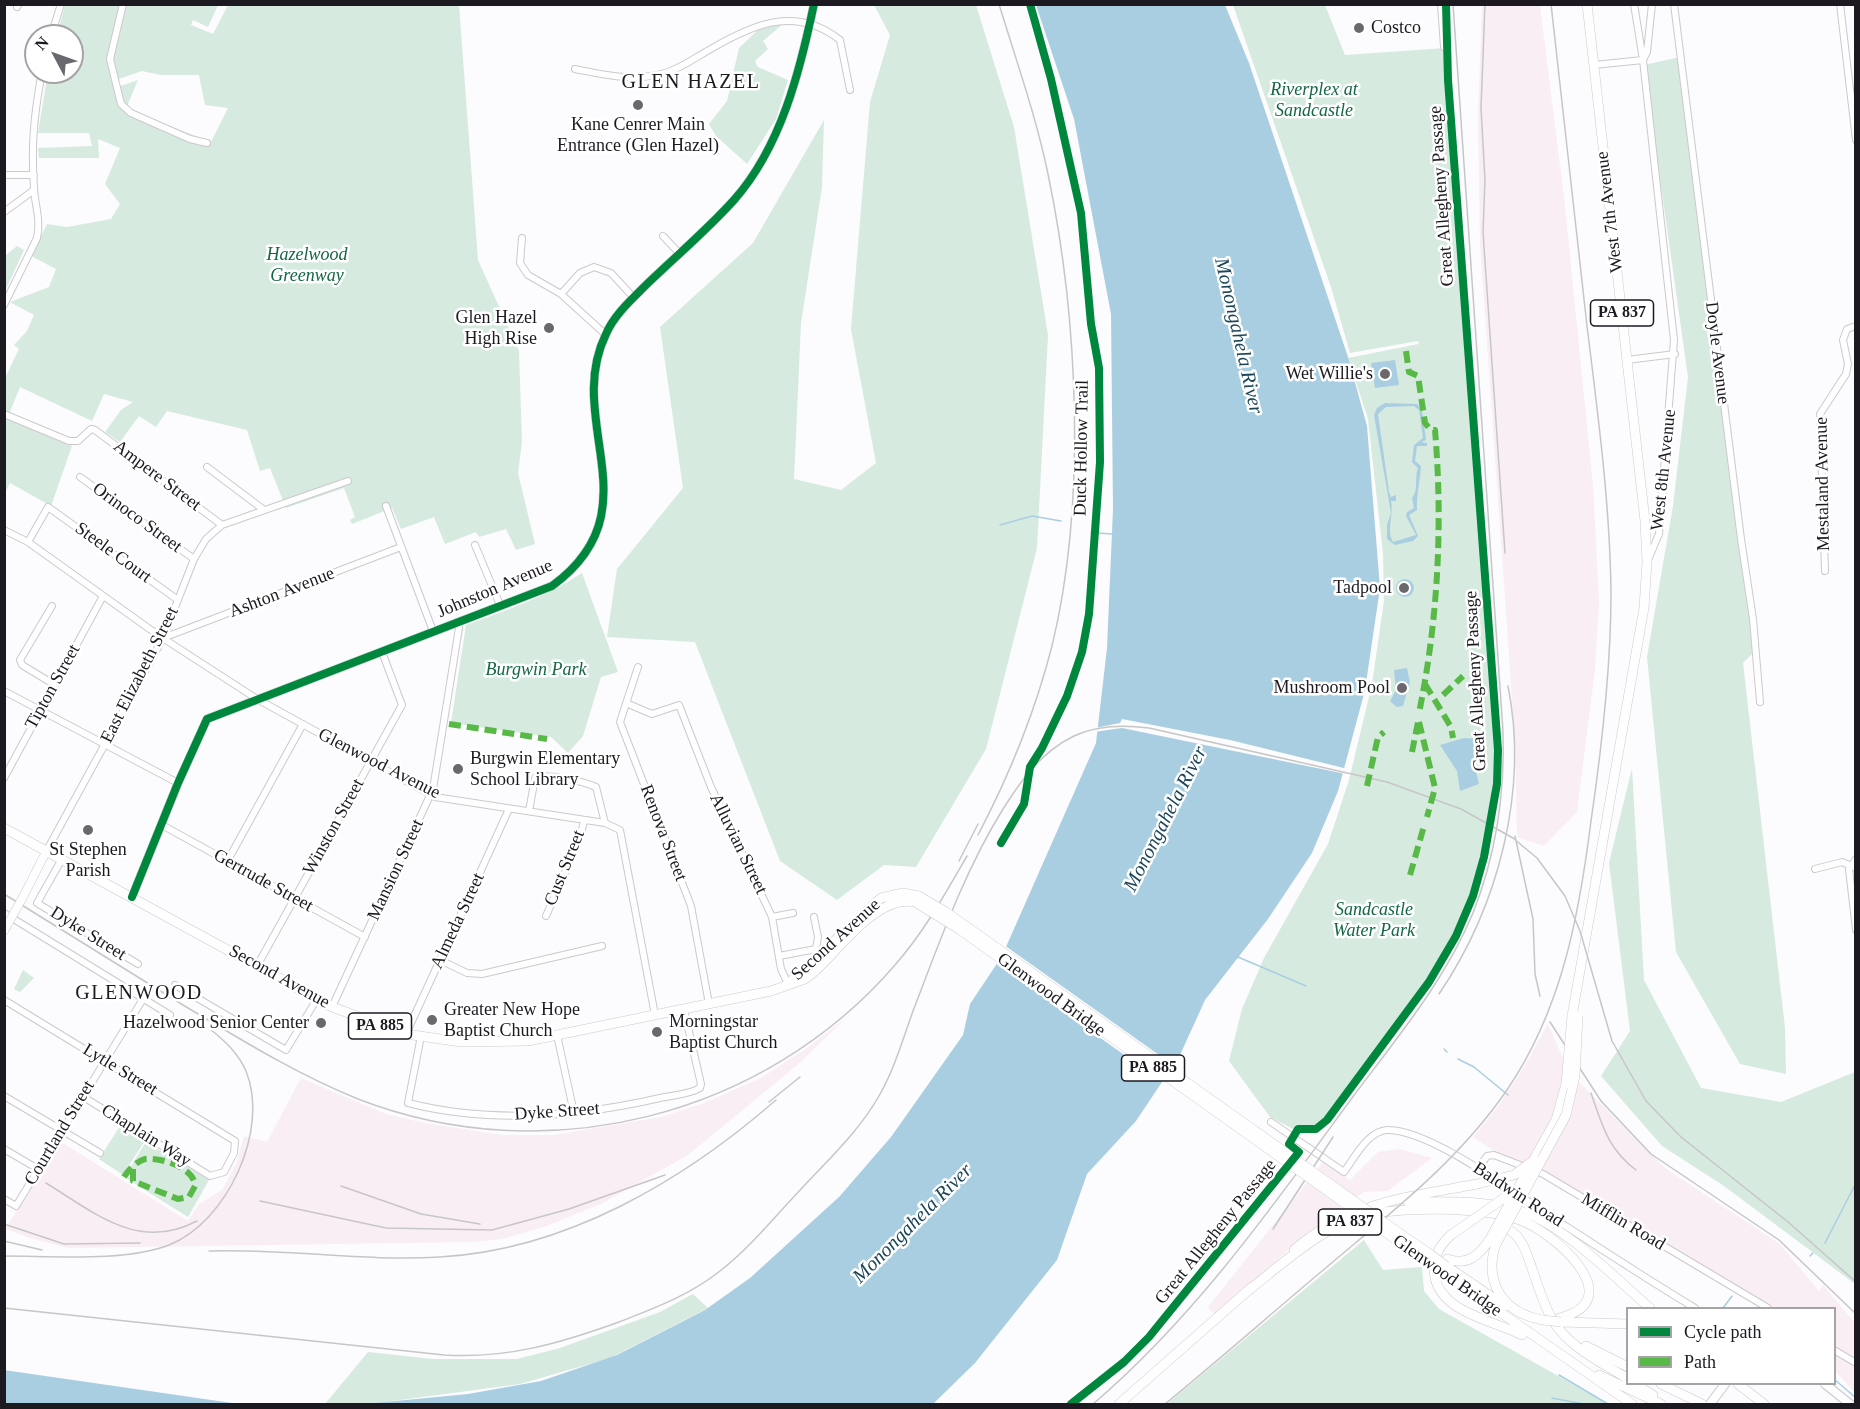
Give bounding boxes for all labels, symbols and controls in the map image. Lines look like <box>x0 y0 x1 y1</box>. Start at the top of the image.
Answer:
place label: Costco <box>1371 17 1421 39</box>
marker: Costco <box>1352 21 1366 35</box>
north arrow <box>24 24 84 84</box>
text: N <box>31 33 52 53</box>
district label: GLEN HAZEL <box>622 71 760 95</box>
park label: Riverplex at Sandcastle <box>1270 79 1358 122</box>
marker: Kane Cenrer Main Entrance (Glen Hazel) <box>631 98 645 112</box>
street label: Great Allegheny Passage <box>1425 105 1459 287</box>
place label: Kane Cenrer Main Entrance (Glen Hazel) <box>557 114 719 156</box>
street label: West 7th Avenue <box>1592 150 1628 274</box>
park label: Hazelwood Greenway <box>266 244 348 286</box>
water label: Monongahela River <box>1208 256 1268 416</box>
road number: PA 837 <box>1590 300 1654 326</box>
street label: Doyle Avenue <box>1700 301 1734 405</box>
place label: Glen Hazel High Rise <box>456 307 537 350</box>
marker: Glen Hazel High Rise <box>542 321 556 335</box>
place label: Wet Willie's <box>1285 363 1373 385</box>
marker: Wet Willie's <box>1378 367 1392 381</box>
street label: Duck Hollow Trail <box>1070 380 1094 516</box>
street label: West 8th Avenue <box>1647 408 1681 532</box>
street label: Mestaland Avenue <box>1811 417 1835 551</box>
street label: Ampere Street <box>109 436 205 516</box>
street label: Orinoco Street <box>88 478 186 558</box>
street label: Steele Court <box>70 518 156 588</box>
street label: Johnston Avenue <box>434 555 556 623</box>
street label: Ashton Avenue <box>226 563 338 623</box>
place label: Tadpool <box>1333 577 1392 599</box>
marker: Tadpool <box>1397 581 1411 595</box>
street label: Great Allegheny Passage <box>1460 590 1492 772</box>
street label: East Elizabeth Street <box>96 603 184 747</box>
street label: Tipton Street <box>21 641 85 733</box>
park label: Burgwin Park <box>486 659 586 681</box>
place label: Mushroom Pool <box>1273 677 1390 699</box>
marker: Mushroom Pool <box>1395 681 1409 695</box>
street label: Glenwood Avenue <box>314 724 444 804</box>
water label: Monongahela River <box>1119 743 1213 895</box>
place label: Burgwin Elementary School Library <box>470 748 620 790</box>
marker: Burgwin Elementary School Library <box>451 762 465 776</box>
street label: Winston Street <box>299 775 369 879</box>
street label: Renova Street <box>635 782 691 884</box>
street label: Alluvian Street <box>704 790 772 898</box>
street label: Mansion Street <box>363 816 429 924</box>
marker: St Stephen Parish <box>81 823 95 837</box>
street label: Cust Street <box>540 827 590 909</box>
place label: St Stephen Parish <box>49 839 127 882</box>
street label: Gertrude Street <box>209 845 317 917</box>
street label: Almeda Street <box>426 870 490 972</box>
street label: Second Avenue <box>787 894 885 986</box>
park label: Sandcastle Water Park <box>1333 899 1415 942</box>
street label: Dyke Street <box>46 902 130 966</box>
street label: Second Avenue <box>225 940 333 1014</box>
street label: Glenwood Bridge <box>993 949 1109 1041</box>
district label: GLENWOOD <box>75 982 203 1006</box>
place label: Greater New Hope Baptist Church <box>444 999 580 1042</box>
place label: Morningstar Baptist Church <box>669 1011 777 1054</box>
place label: Hazelwood Senior Center <box>123 1012 309 1034</box>
road number: PA 885 <box>348 1013 412 1039</box>
marker: Greater New Hope Baptist Church <box>425 1013 439 1027</box>
marker: Hazelwood Senior Center <box>314 1016 328 1030</box>
marker: Morningstar Baptist Church <box>650 1025 664 1039</box>
street label: Lytle Street <box>79 1039 161 1101</box>
road number: PA 885 <box>1122 1055 1184 1081</box>
street label: Courtland Street <box>20 1077 100 1189</box>
street label: Dyke Street <box>514 1098 600 1126</box>
street label: Chaplain Way <box>97 1100 195 1172</box>
street label: Great Allegheny Passage <box>1151 1155 1281 1309</box>
street label: Baldwin Road <box>1469 1158 1567 1232</box>
water label: Monongahela River <box>848 1159 978 1289</box>
street label: Mifflin Road <box>1577 1188 1669 1256</box>
road number: PA 837 <box>1318 1209 1382 1235</box>
street label: Glenwood Bridge <box>1388 1230 1506 1322</box>
legend <box>1626 1307 1836 1385</box>
text: Cycle path <box>1684 1322 1761 1342</box>
text: Path <box>1684 1352 1716 1372</box>

